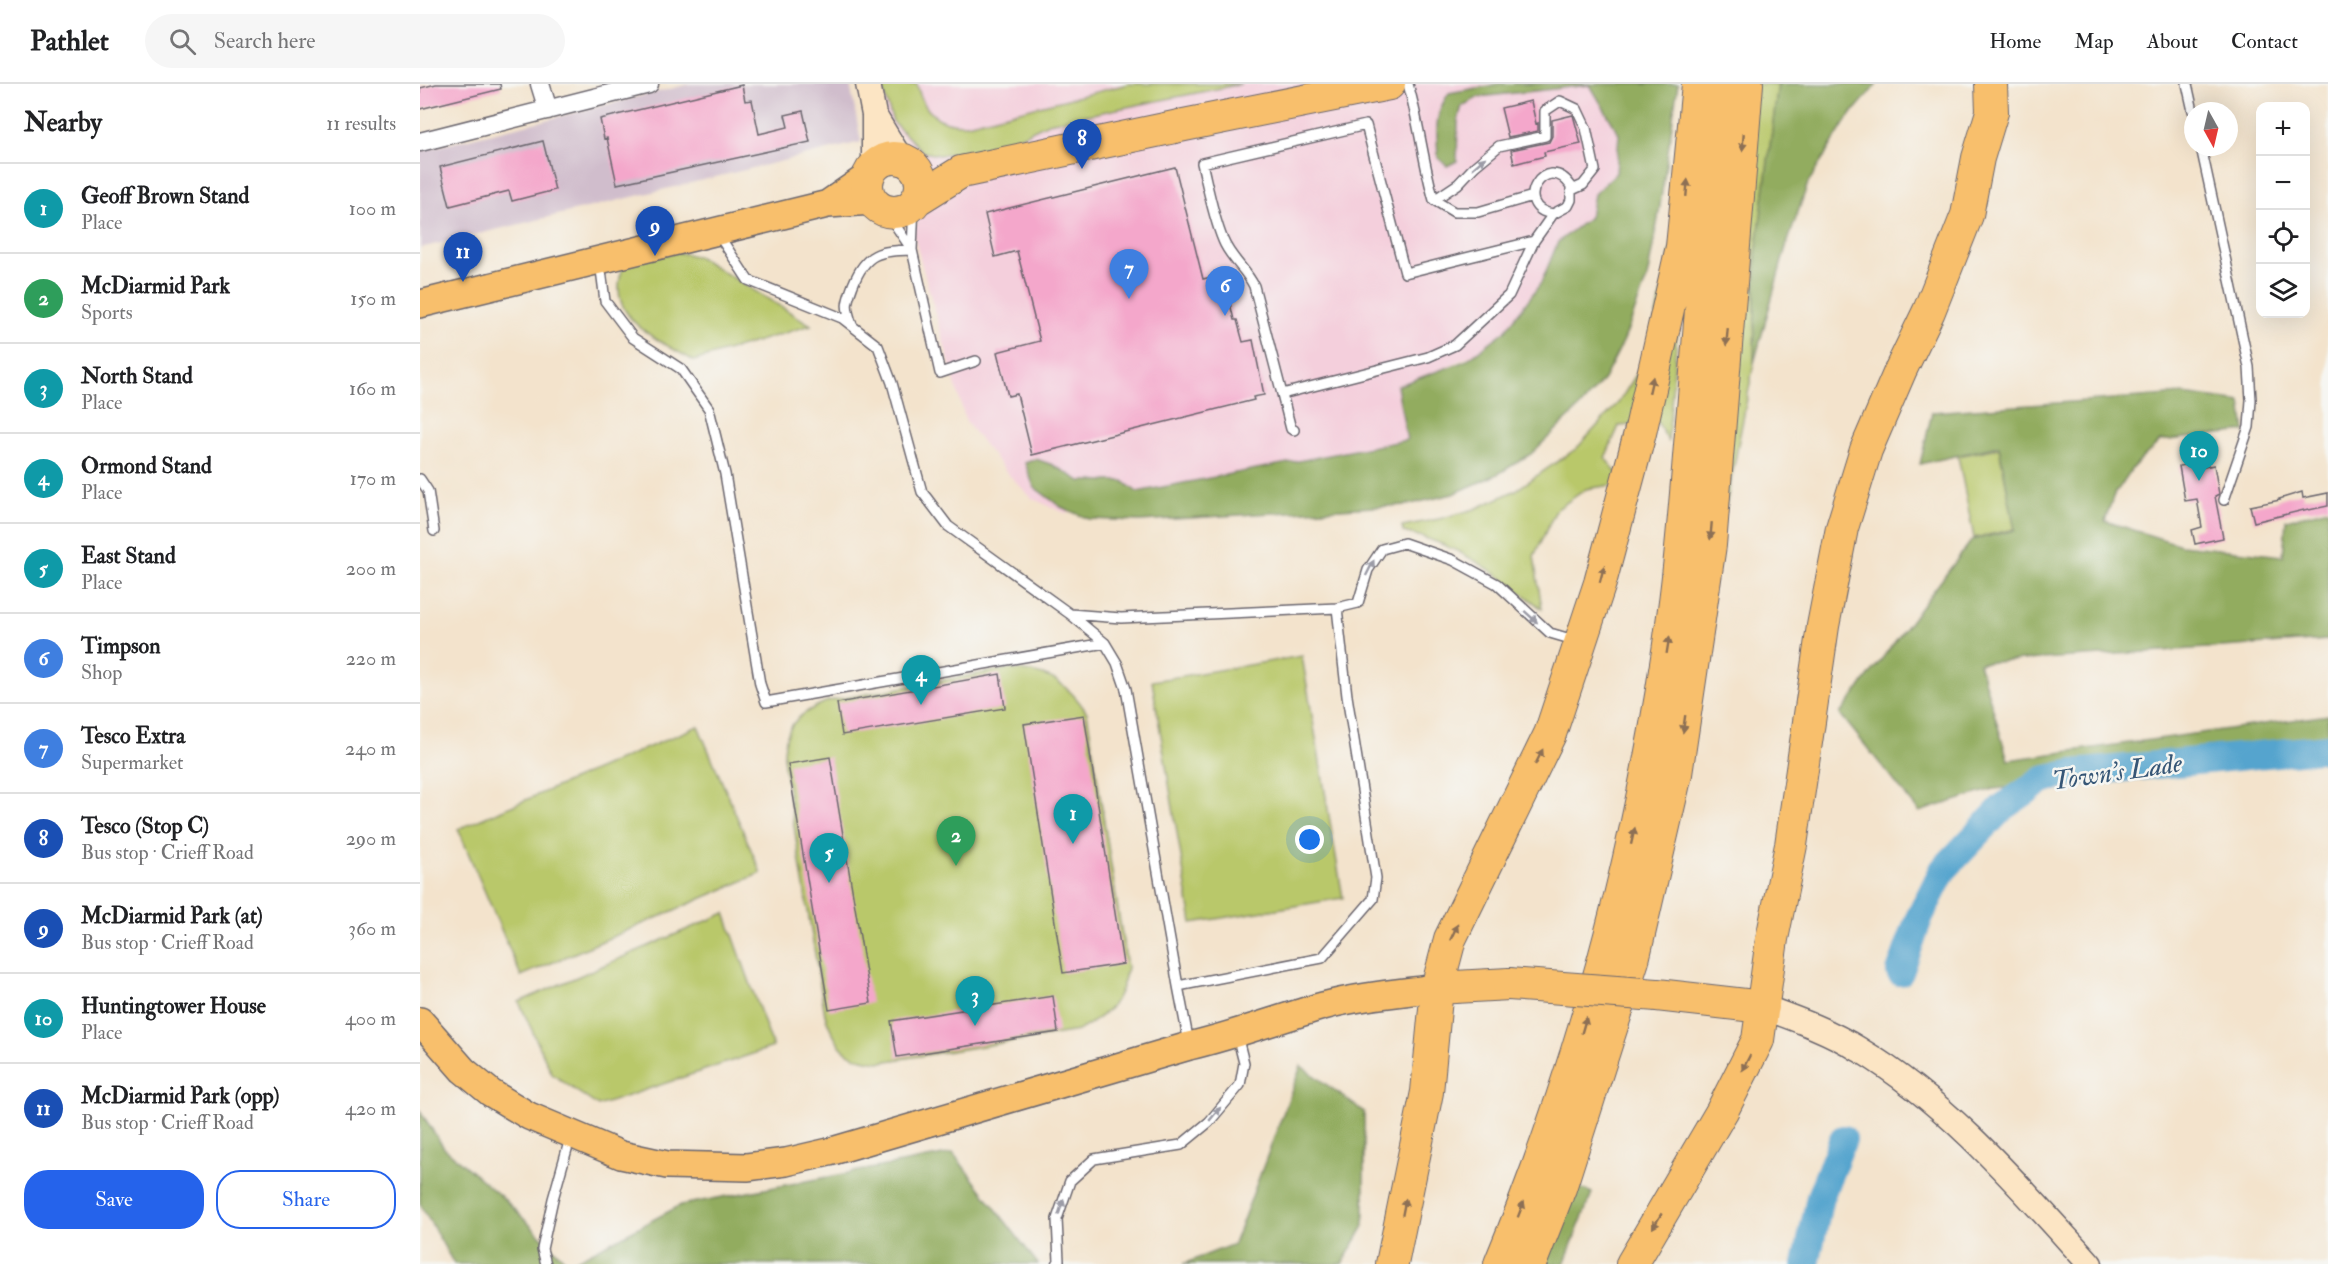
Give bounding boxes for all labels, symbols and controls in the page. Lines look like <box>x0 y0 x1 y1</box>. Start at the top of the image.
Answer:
search box <box>145 14 565 68</box>
text: Pathlet <box>30 24 109 59</box>
icon: search <box>166 25 199 58</box>
text: Search here <box>214 27 316 55</box>
text: Home <box>1989 28 2041 55</box>
text: Map <box>2074 28 2114 55</box>
text: About <box>2147 28 2198 55</box>
text: Contact <box>2231 28 2298 55</box>
north arrow <box>2184 102 2238 156</box>
map controls <box>2256 102 2310 318</box>
button: + <box>2256 102 2310 156</box>
text: Nearby <box>24 107 102 139</box>
text: 11 results <box>326 111 396 136</box>
pin: 8 <box>1062 120 1102 169</box>
one-way arrow <box>1738 133 1748 152</box>
button: − <box>2256 156 2310 210</box>
one-way arrow <box>1471 157 1486 170</box>
one-way arrow <box>1682 179 1692 198</box>
text: Geoff Brown Stand <box>81 182 249 210</box>
text: 1 <box>40 196 47 221</box>
text: 100 m <box>349 196 396 221</box>
pin: 9 <box>636 206 674 256</box>
text: Place <box>81 210 122 235</box>
button: locate <box>2256 210 2310 264</box>
pin: 11 <box>444 232 483 282</box>
pin: 7 <box>1110 250 1148 299</box>
button: layers <box>2256 264 2310 318</box>
pin: 6 <box>1206 266 1244 316</box>
text: McDiarmid Park <box>81 272 230 300</box>
text: 2 <box>38 286 49 311</box>
text: 150 m <box>350 286 396 311</box>
text: Sports <box>81 300 133 325</box>
one-way arrow <box>1722 327 1732 346</box>
text: North Stand <box>81 362 193 390</box>
text: 3 <box>40 376 47 401</box>
text: 160 m <box>349 376 396 401</box>
one-way arrow <box>1646 376 1656 394</box>
text: Place <box>81 390 122 415</box>
pin: 10 <box>2180 432 2218 481</box>
text: Ormond Stand <box>81 452 212 480</box>
text: 4 <box>38 466 49 491</box>
text: 170 m <box>350 466 396 491</box>
text: Place <box>81 480 122 505</box>
one-way arrow <box>1706 522 1716 541</box>
text: East Stand <box>81 542 176 570</box>
text: 5 <box>39 556 48 581</box>
text: 200 m <box>346 556 396 581</box>
one-way arrow <box>1366 560 1375 577</box>
one-way arrow <box>1598 565 1608 583</box>
text: Place <box>81 570 122 595</box>
one-way arrow <box>1524 609 1538 623</box>
text: Timpson <box>81 632 161 660</box>
one-way arrow <box>1664 635 1673 654</box>
text: 6 <box>38 646 49 671</box>
text: 220 m <box>346 646 396 671</box>
pin: 4 <box>902 656 940 705</box>
text: Shop <box>81 660 122 685</box>
one-way arrow <box>1679 715 1688 734</box>
text: Tesco Extra <box>81 722 185 750</box>
text: 7 <box>39 736 48 761</box>
text: 240 m <box>345 736 396 761</box>
water label: Town's Lade <box>2050 746 2185 797</box>
one-way arrow <box>1534 748 1544 765</box>
text: Supermarket <box>81 750 184 775</box>
pin: 1 <box>1054 794 1092 844</box>
text: Tesco (Stop C) <box>81 812 209 840</box>
pin: 2 <box>936 816 976 866</box>
your location <box>1295 825 1324 854</box>
text: 8 <box>39 826 48 851</box>
text: 290 m <box>346 826 396 851</box>
one-way arrow <box>1628 827 1638 845</box>
pin: 5 <box>810 834 848 883</box>
text: Bus stop · Crieff Road <box>81 840 254 865</box>
text: McDiarmid Park (at) <box>81 902 263 930</box>
text: 9 <box>38 916 49 941</box>
text: 360 m <box>348 916 396 941</box>
one-way arrow <box>1449 923 1459 941</box>
text: Bus stop · Crieff Road <box>81 930 254 955</box>
pin: 3 <box>956 976 994 1026</box>
text: Huntingtower House <box>81 992 266 1020</box>
text: 10 <box>35 1006 52 1031</box>
text: 400 m <box>345 1006 396 1031</box>
one-way arrow <box>1580 1016 1589 1034</box>
text: Place <box>81 1020 122 1045</box>
one-way arrow <box>1741 1054 1751 1071</box>
text: McDiarmid Park (opp) <box>81 1082 279 1110</box>
text: 11 <box>36 1096 51 1121</box>
text: 420 m <box>345 1096 396 1121</box>
one-way arrow <box>1209 1107 1221 1122</box>
text: Bus stop · Crieff Road <box>81 1110 254 1135</box>
button: Save <box>24 1170 204 1229</box>
button: Share <box>216 1170 396 1229</box>
one-way arrow <box>1400 1197 1409 1216</box>
one-way arrow <box>1057 1198 1066 1216</box>
one-way arrow <box>1517 1200 1527 1218</box>
one-way arrow <box>1652 1213 1663 1229</box>

